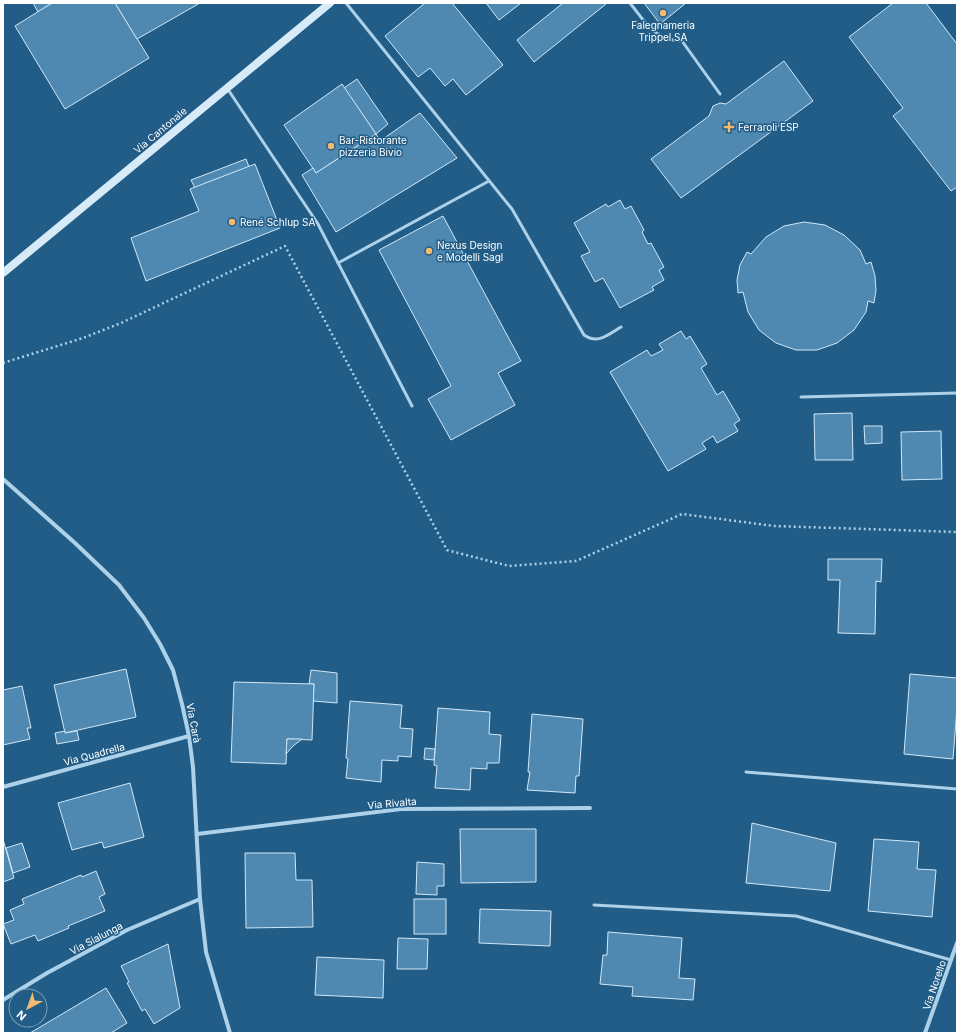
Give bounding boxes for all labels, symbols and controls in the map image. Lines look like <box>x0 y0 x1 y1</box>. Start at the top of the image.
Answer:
marker: Falegnameria Trippel SA <box>658 8 668 18</box>
place label: Falegnameria Trippel SA <box>631 19 695 43</box>
street label: Via Cantonale <box>131 104 189 156</box>
marker: Ferraroli ESP <box>723 121 735 133</box>
place label: Ferraroli ESP <box>738 121 799 133</box>
place label: Bar-Ristorante pizzeria Bivio <box>339 134 407 158</box>
marker: Bar-Ristorante pizzeria Bivio <box>326 141 336 151</box>
place label: René Schlup SA <box>240 216 315 228</box>
marker: René Schlup SA <box>227 217 237 227</box>
place label: Nexus Design e Modelli Sagl <box>437 239 503 263</box>
marker: Nexus Design e Modelli Sagl <box>424 246 434 256</box>
street label: Via Carà <box>184 702 204 744</box>
street label: Via Quadrella <box>62 740 126 768</box>
street label: Via Rivalta <box>367 795 417 811</box>
street label: Via Sialunga <box>67 919 125 957</box>
street label: Via Norello <box>920 959 948 1011</box>
north arrow <box>8 988 48 1028</box>
text: N <box>14 1008 29 1024</box>

